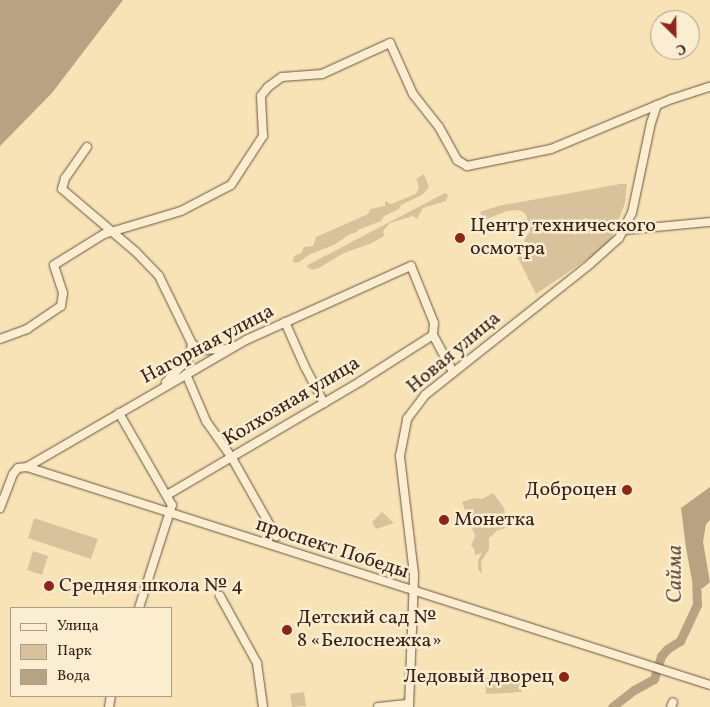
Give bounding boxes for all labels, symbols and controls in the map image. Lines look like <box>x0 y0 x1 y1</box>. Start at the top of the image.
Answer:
north arrow <box>650 10 700 60</box>
text: С <box>673 38 689 59</box>
place label: Центр технического осмотра <box>470 215 657 262</box>
marker: Центр технического осмотра <box>454 232 466 244</box>
street label: Нагорная улица <box>137 300 279 390</box>
street label: Новая улица <box>402 307 506 399</box>
street label: Колхозная улица <box>219 352 365 452</box>
place label: Доброцен <box>525 478 617 502</box>
marker: Доброцен <box>621 484 633 496</box>
place label: Монетка <box>454 508 535 532</box>
street label: проспект Победы <box>252 513 412 585</box>
marker: Монетка <box>438 514 450 526</box>
water label: Сайма <box>663 545 689 603</box>
place label: Средняя школа № 4 <box>59 574 243 598</box>
marker: Средняя школа № 4 <box>43 580 55 592</box>
place label: Детский сад № 8 «Белоснежка» <box>297 606 442 653</box>
legend <box>10 607 172 697</box>
text: Улица <box>57 616 99 637</box>
marker: Детский сад № 8 «Белоснежка» <box>281 624 293 636</box>
text: Парк <box>57 641 92 662</box>
place label: Ледовый дворец <box>403 665 554 689</box>
text: Вода <box>57 666 90 687</box>
marker: Ледовый дворец <box>558 671 570 683</box>

